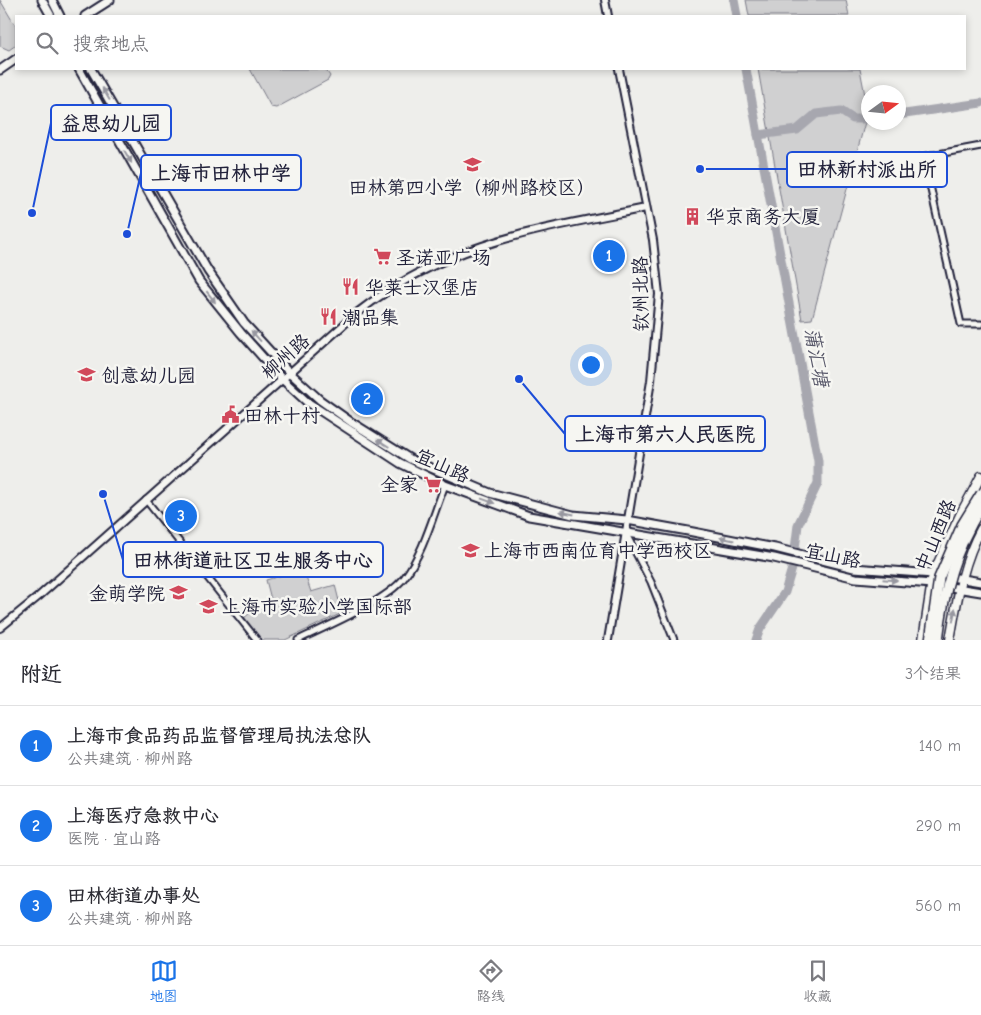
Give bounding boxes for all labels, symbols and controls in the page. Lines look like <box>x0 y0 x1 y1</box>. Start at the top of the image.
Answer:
search box <box>15 15 966 70</box>
icon: search <box>33 29 61 57</box>
text: 搜索地点 <box>73 33 149 55</box>
north arrow <box>861 85 906 130</box>
one-way arrow <box>102 88 111 101</box>
callout: 益思幼儿园 <box>51 105 171 140</box>
text: 益思幼儿园 <box>61 112 161 135</box>
one-way arrow <box>124 151 133 164</box>
callout: 田林新村派出所 <box>787 152 947 187</box>
school or university icon: 田林第四小学（柳州路校区） <box>462 154 482 174</box>
callout: 上海市田林中学 <box>141 155 301 190</box>
text: 田林新村派出所 <box>797 158 937 181</box>
text: 上海市田林中学 <box>151 162 291 185</box>
place label: 田林第四小学（柳州路校区） <box>348 177 596 199</box>
building icon: 华京商务大厦 <box>682 206 702 226</box>
place label: 华京商务大厦 <box>706 206 820 228</box>
pin: 1 <box>593 237 625 275</box>
supermarket icon: 圣诺亚广场 <box>372 247 392 267</box>
place label: 圣诺亚广场 <box>396 247 491 269</box>
street label: 钦州北路 <box>629 256 653 332</box>
restaurant icon: 华莱士汉堡店 <box>341 277 361 297</box>
place label: 华莱士汉堡店 <box>365 277 479 299</box>
one-way arrow <box>206 290 217 303</box>
restaurant icon: 潮品集 <box>318 307 338 327</box>
place label: 潮品集 <box>342 307 399 329</box>
water label: 蒲汇塘 <box>800 326 833 391</box>
street label: 柳州路 <box>257 329 314 384</box>
one-way arrow <box>251 330 262 343</box>
your location <box>578 352 604 378</box>
school or university icon: 创意幼儿园 <box>77 365 97 385</box>
place label: 创意幼儿园 <box>101 365 196 387</box>
pin: 2 <box>351 380 383 418</box>
public building icon: 田林十村 <box>220 405 240 425</box>
place label: 田林十村 <box>244 405 320 427</box>
callout: 上海市第六人民医院 <box>565 416 765 451</box>
text: 上海市第六人民医院 <box>575 423 755 446</box>
one-way arrow <box>377 439 390 448</box>
street label: 宜山路 <box>412 444 473 488</box>
place label: 全家 <box>380 474 418 496</box>
supermarket icon: 全家 <box>422 474 442 494</box>
street label: 中山西路 <box>911 496 961 575</box>
pin: 3 <box>165 497 197 535</box>
one-way arrow <box>481 498 496 505</box>
one-way arrow <box>558 509 574 517</box>
one-way arrow <box>720 535 735 543</box>
street label: 宜山路 <box>803 539 863 573</box>
school or university icon: 上海市西南位育中学西校区 <box>460 540 480 560</box>
place label: 上海市西南位育中学西校区 <box>484 540 712 562</box>
callout: 田林街道社区卫生服务中心 <box>123 542 383 577</box>
text: 田林街道社区卫生服务中心 <box>133 549 373 572</box>
one-way arrow <box>882 577 898 585</box>
place label: 金萌学院 <box>89 583 165 605</box>
school or university icon: 金萌学院 <box>169 583 189 603</box>
school or university icon: 上海市实验小学国际部 <box>198 596 218 616</box>
place label: 上海市实验小学国际部 <box>222 596 412 618</box>
one-way arrow <box>951 606 959 622</box>
text: 附近 <box>20 662 62 686</box>
text: 3个结果 <box>905 665 961 683</box>
text: 上海市食品药品监督管理局执法总队 <box>67 725 371 747</box>
text: 1 <box>33 737 39 755</box>
text: 140 m <box>919 737 961 755</box>
text: 公共建筑 · 柳州路 <box>67 750 193 768</box>
text: 上海医疗急救中心 <box>67 805 219 827</box>
text: 2 <box>32 817 40 835</box>
text: 290 m <box>916 817 961 835</box>
text: 医院 · 宜山路 <box>67 830 161 848</box>
text: 田林街道办事处 <box>67 885 200 907</box>
text: 3 <box>32 897 40 915</box>
text: 560 m <box>915 897 961 915</box>
text: 公共建筑 · 柳州路 <box>67 910 193 928</box>
tab: 地图 <box>150 957 178 1005</box>
tab: 路线 <box>477 957 505 1005</box>
tab: 收藏 <box>804 957 832 1005</box>

